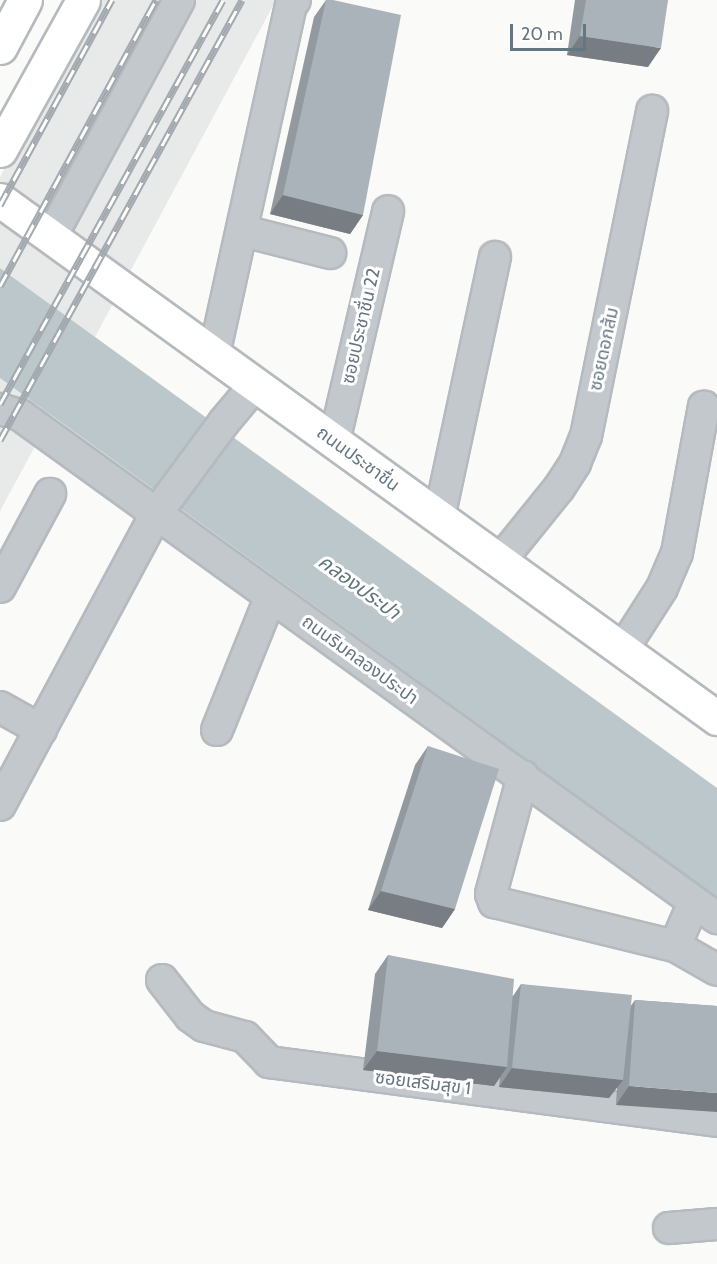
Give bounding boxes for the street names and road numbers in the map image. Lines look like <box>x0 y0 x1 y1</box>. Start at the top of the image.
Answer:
street label: ซอยประชาชื่น 22 <box>337 266 385 386</box>
street label: ซอยดอกส้ม <box>585 305 623 393</box>
street label: ถนนประชาชื่น <box>312 422 404 496</box>
street label: ถนนริมคลองประปา <box>298 611 422 709</box>
street label: ซอยเสริมสุข 1 <box>374 1066 472 1100</box>

